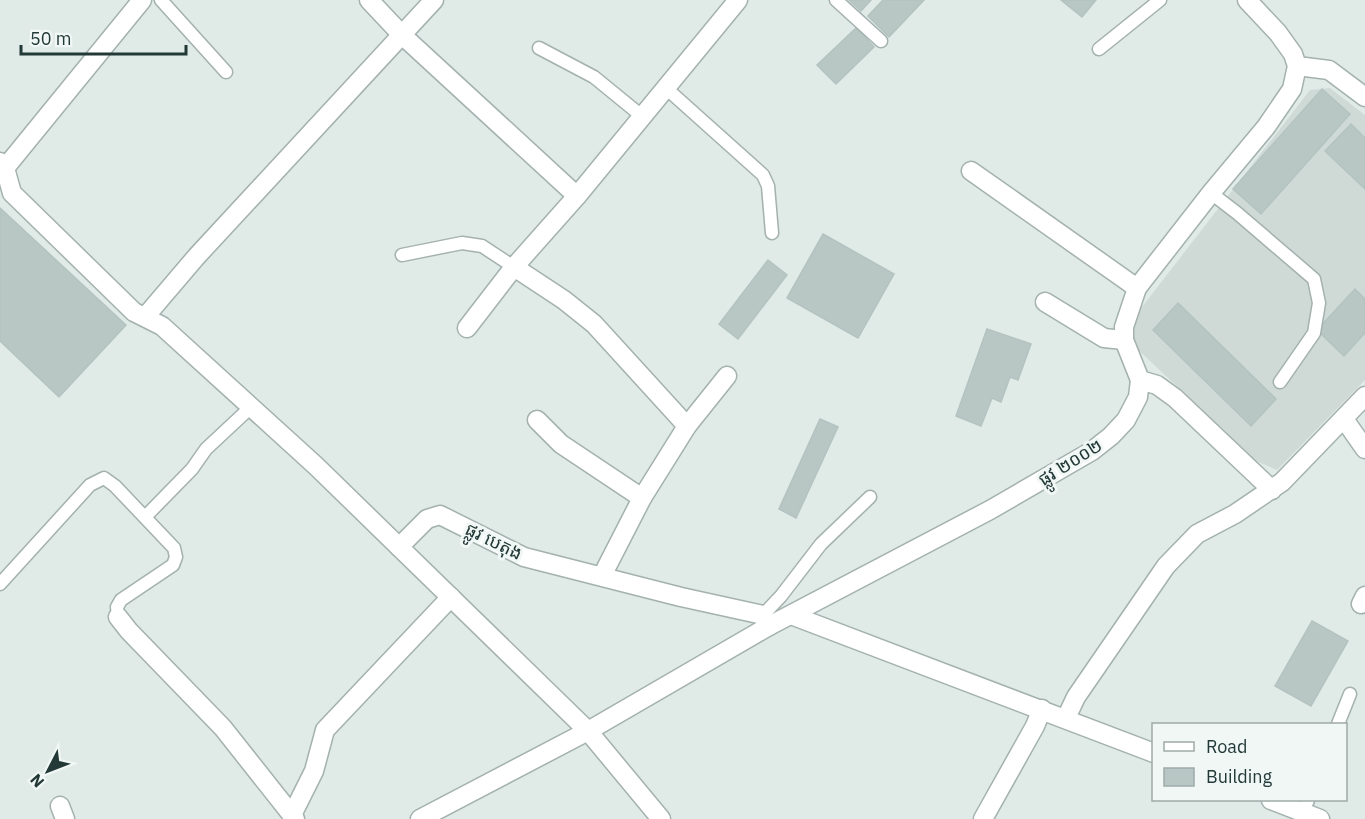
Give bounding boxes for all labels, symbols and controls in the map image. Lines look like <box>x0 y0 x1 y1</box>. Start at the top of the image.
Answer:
scale bar <box>21 18 186 56</box>
text: 50 m <box>30 27 72 50</box>
street label: ផ្លូវ ២០០២ <box>1034 433 1109 495</box>
street label: ផ្លូវ បេតុង <box>459 517 526 570</box>
legend <box>1152 723 1347 801</box>
text: Road <box>1206 735 1247 758</box>
north arrow <box>18 741 78 801</box>
text: Building <box>1206 765 1273 788</box>
text: N <box>26 770 48 792</box>

